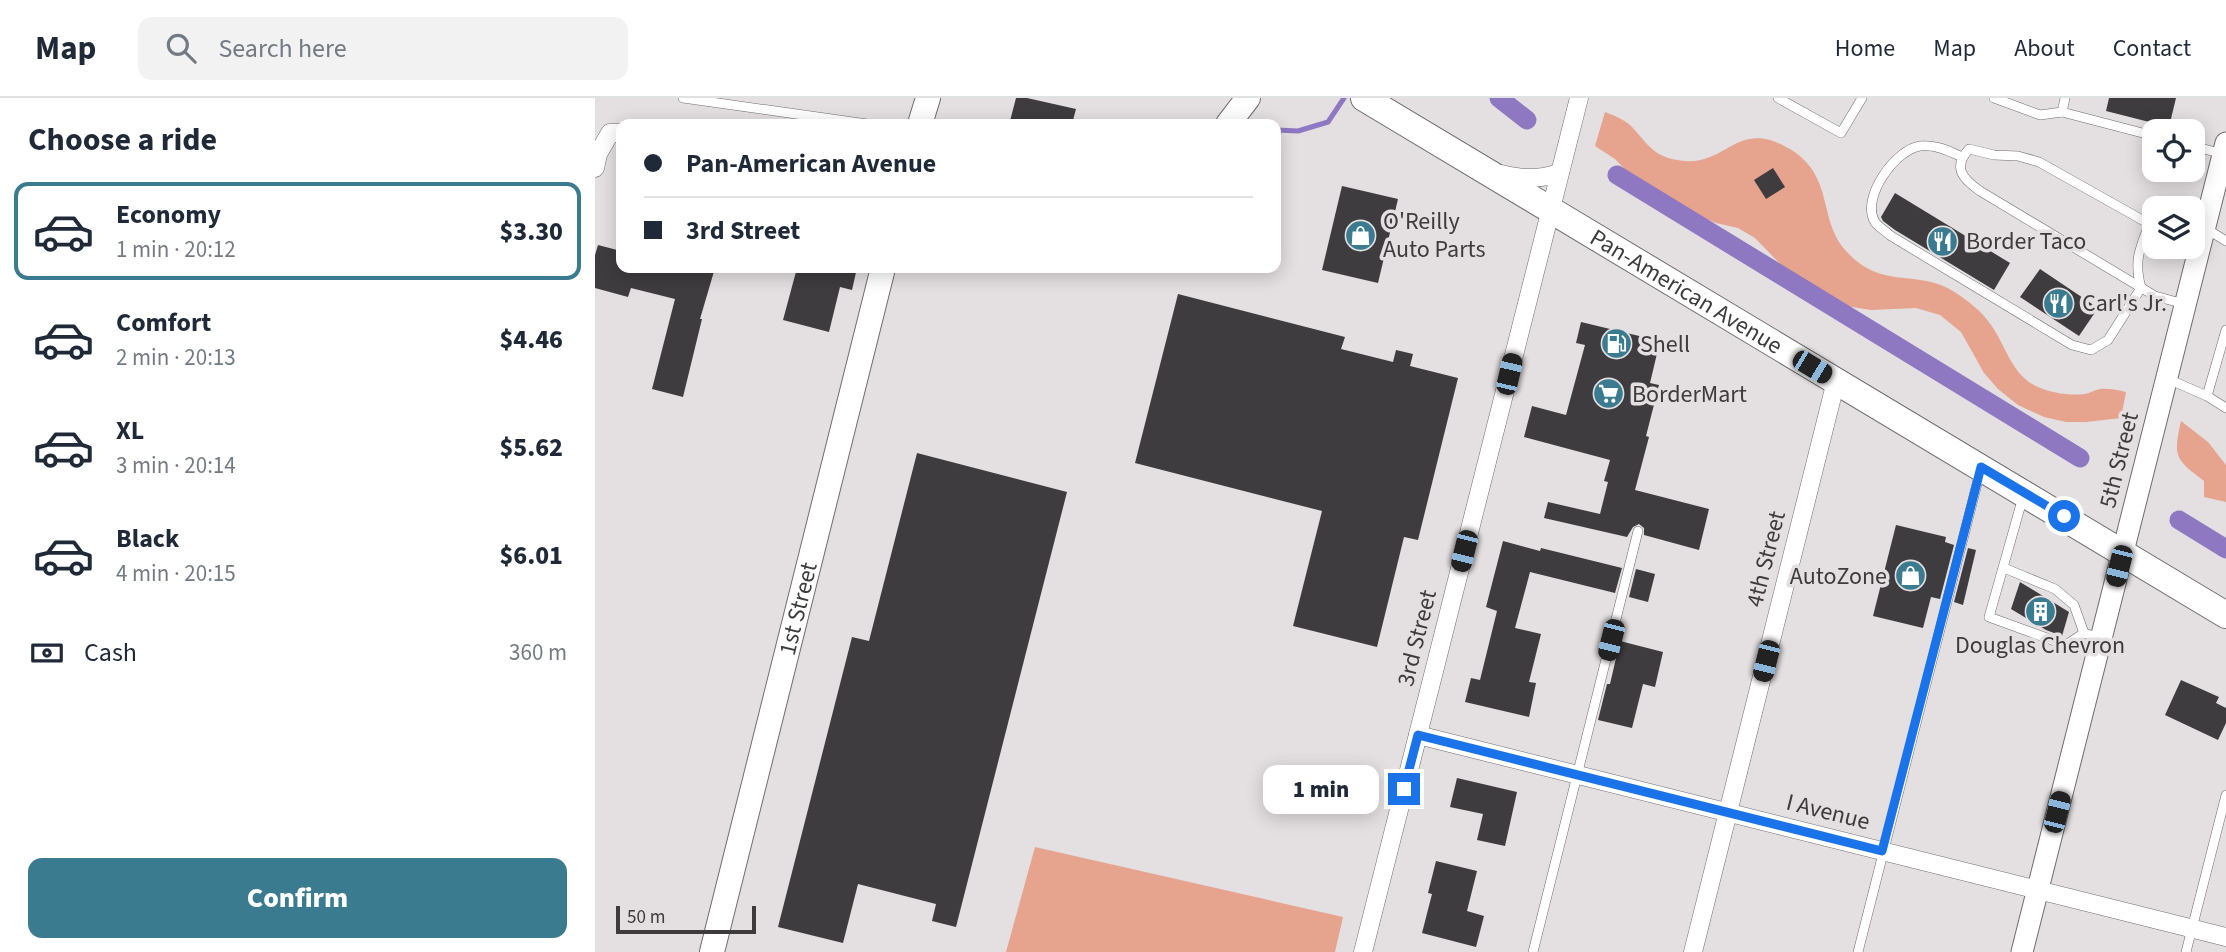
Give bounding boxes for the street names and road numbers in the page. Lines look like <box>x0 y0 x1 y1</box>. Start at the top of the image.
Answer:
street label: Pan-American Avenue <box>1583 220 1789 363</box>
street label: 5th Street <box>2090 408 2148 512</box>
street label: 4th Street <box>1737 507 1795 611</box>
street label: 1st Street <box>769 558 826 659</box>
street label: 3rd Street <box>1388 586 1446 690</box>
street label: I Avenue <box>1782 785 1874 839</box>

